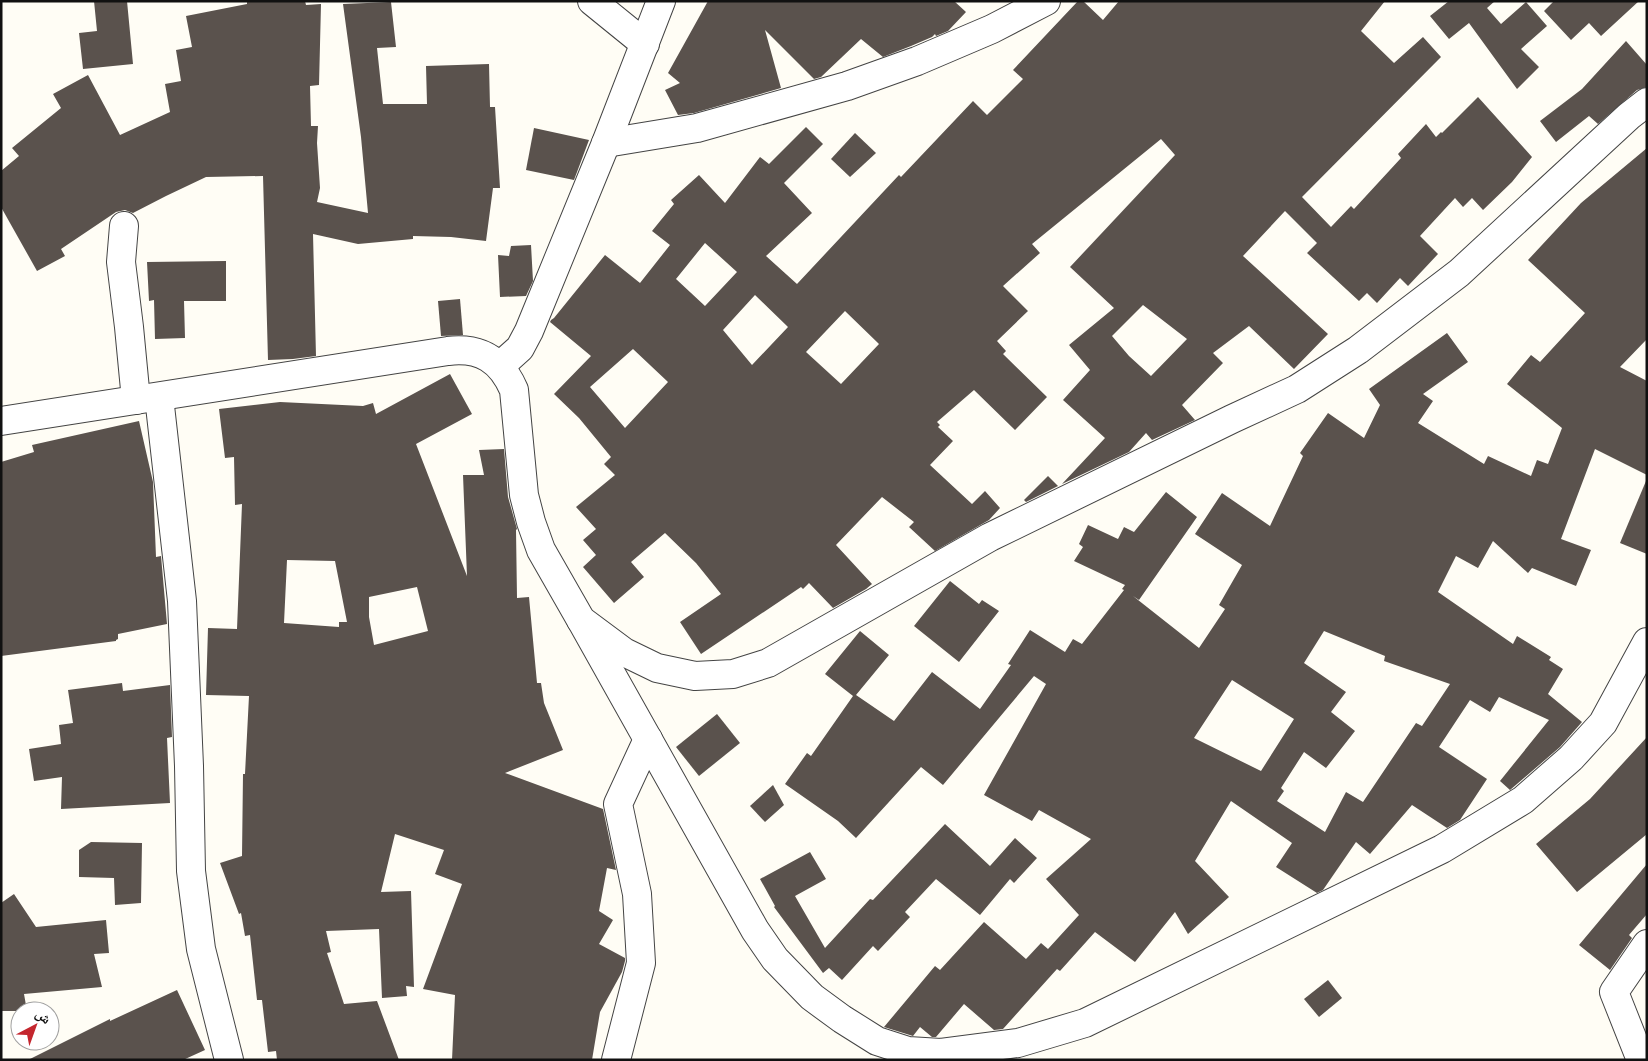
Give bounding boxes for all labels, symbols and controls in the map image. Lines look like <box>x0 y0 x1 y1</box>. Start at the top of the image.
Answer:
north arrow <box>10 1001 60 1051</box>
text: ش <box>29 1004 56 1032</box>

